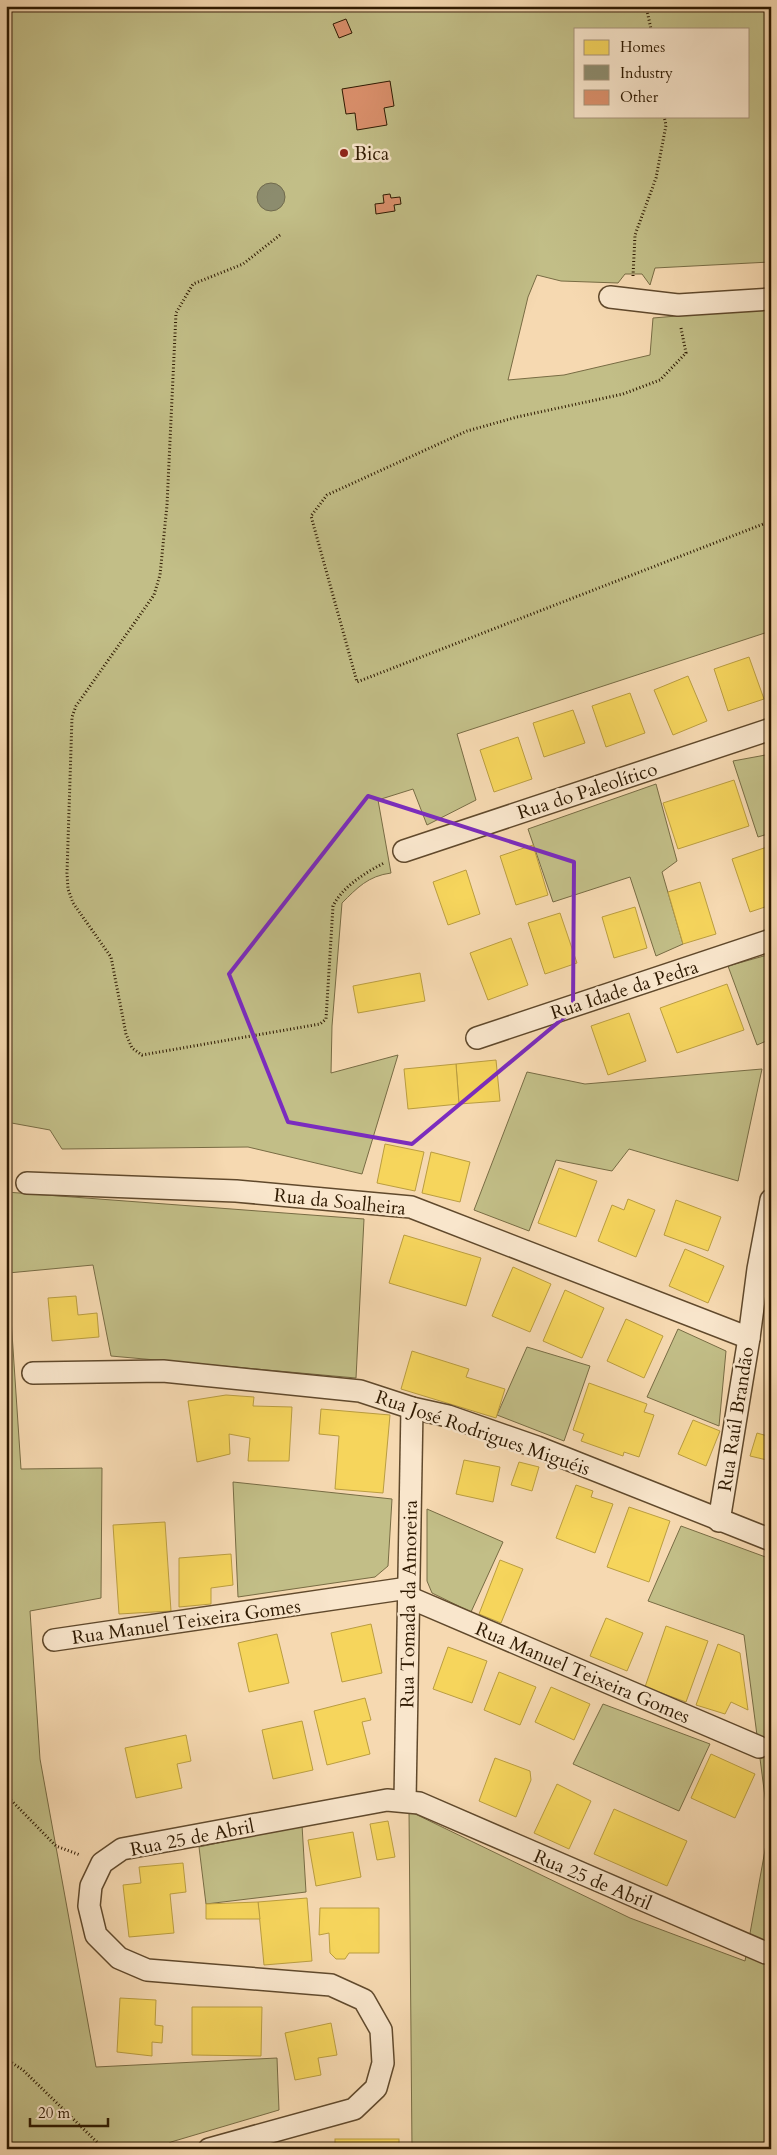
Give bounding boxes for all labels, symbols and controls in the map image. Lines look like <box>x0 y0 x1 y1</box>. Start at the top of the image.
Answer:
legend <box>574 28 750 118</box>
text: Homes <box>620 37 665 57</box>
text: Industry <box>620 63 673 83</box>
text: Other <box>620 87 659 107</box>
place label: Bica <box>354 141 389 167</box>
marker: Bica <box>338 147 350 159</box>
street label: Rua do Paleolítico <box>514 756 661 826</box>
street label: Rua Idade da Pedra <box>547 954 702 1026</box>
street label: Rua da Soalheira <box>273 1182 407 1222</box>
street label: Rua Raúl Brandão <box>712 1345 760 1493</box>
street label: Rua José Rodrigues Miguéis <box>372 1384 593 1482</box>
street label: Rua Tomada da Amoreira <box>394 1500 424 1708</box>
street label: Rua Manuel Teixeira Gomes <box>70 1593 302 1651</box>
street label: Rua Manuel Teixeira Gomes <box>471 1616 694 1730</box>
street label: Rua 25 de Abril <box>128 1813 257 1863</box>
street label: Rua 25 de Abril <box>529 1843 656 1917</box>
scale bar <box>30 2095 108 2127</box>
text: 20 m <box>38 2103 70 2123</box>

